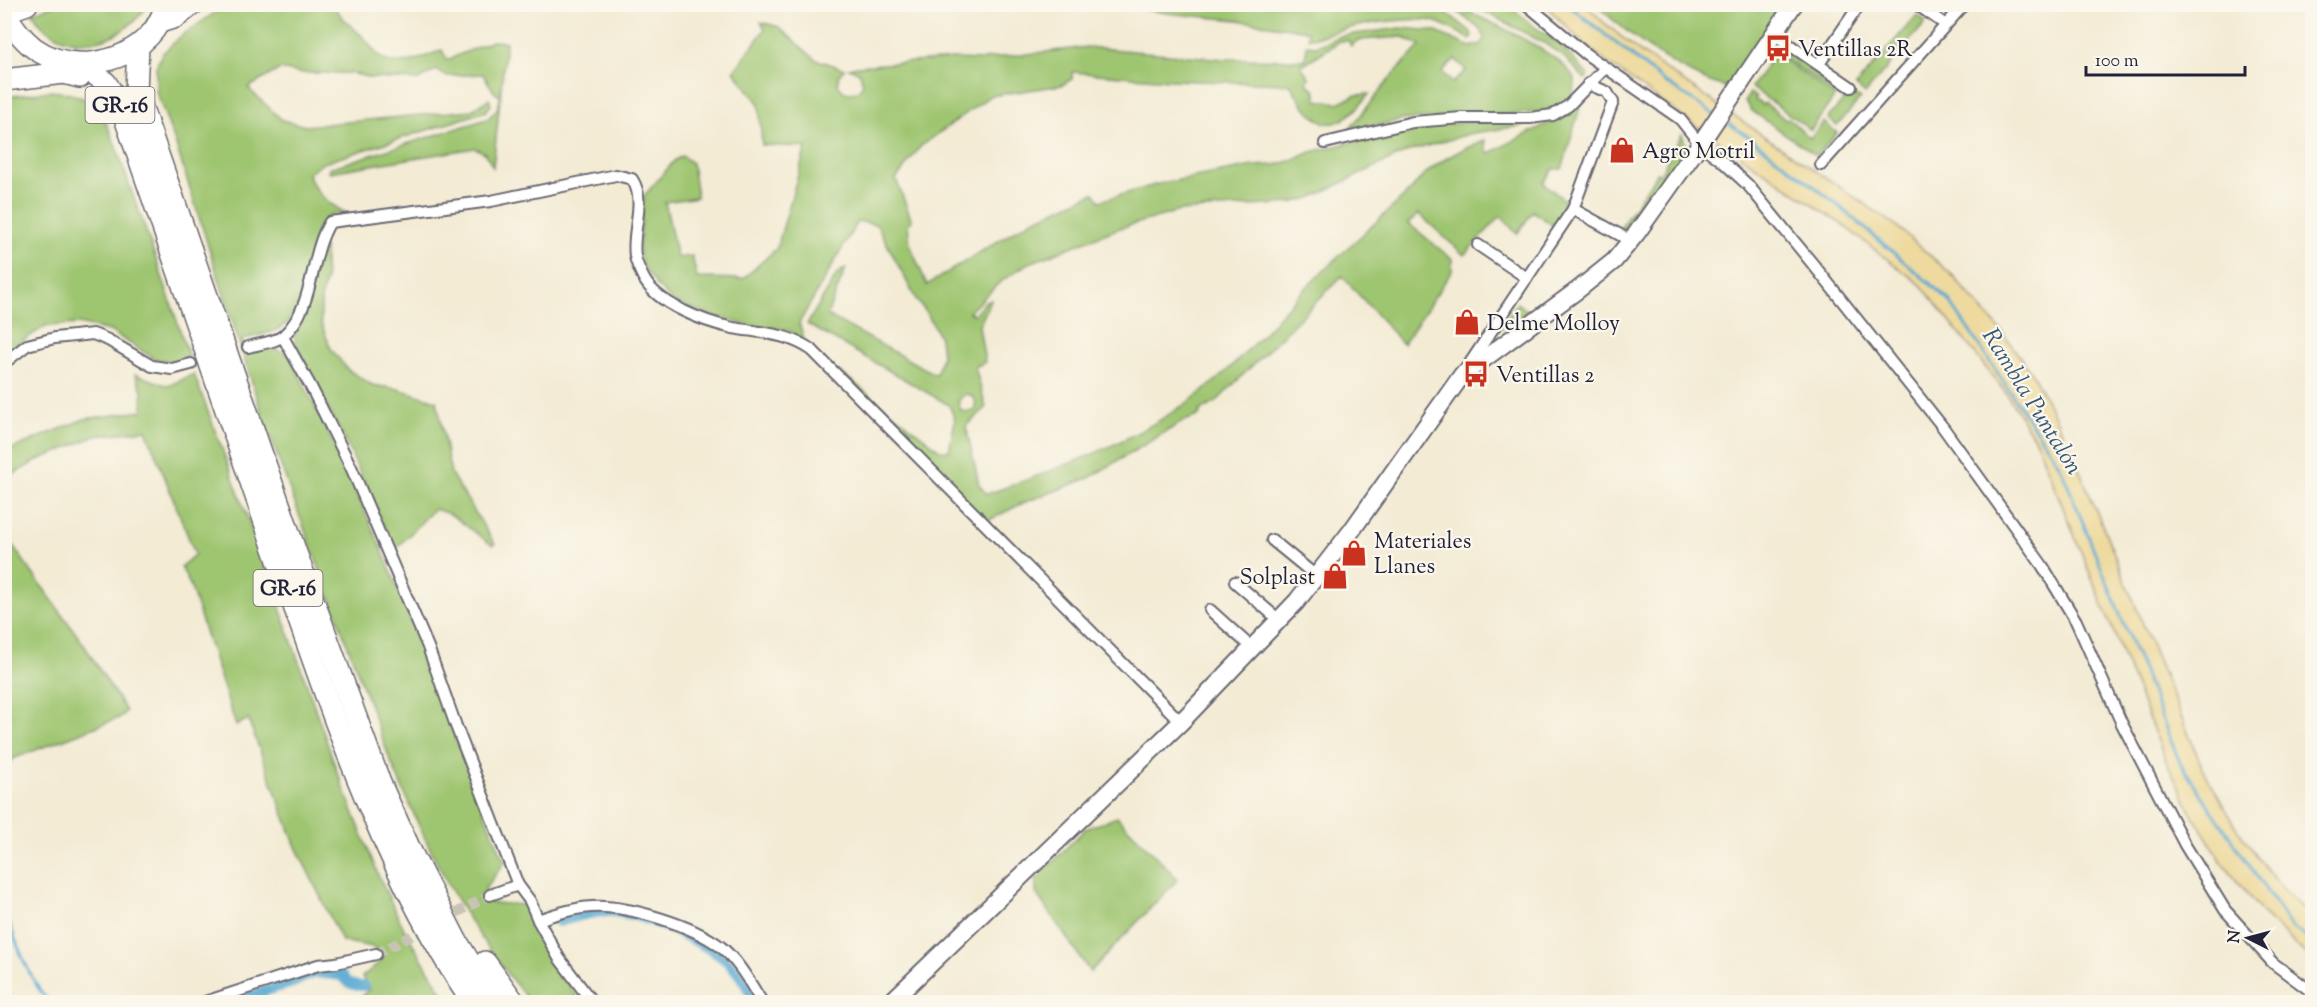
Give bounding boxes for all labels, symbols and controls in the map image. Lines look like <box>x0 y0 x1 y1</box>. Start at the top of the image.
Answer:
bus stop icon: Ventillas 2R <box>1763 33 1793 63</box>
place label: Ventillas 2R <box>1798 35 1912 67</box>
scale bar <box>2086 39 2245 77</box>
text: 100 m <box>2095 49 2139 75</box>
road number: GR-16 <box>86 87 154 123</box>
shop icon: Agro Motril <box>1607 135 1637 165</box>
place label: Agro Motril <box>1642 137 1755 169</box>
shop icon: Delme Molloy <box>1452 307 1482 337</box>
place label: Delme Molloy <box>1487 309 1620 341</box>
water label: Rambla Puntalón <box>1973 322 2090 482</box>
bus stop icon: Ventillas 2 <box>1461 359 1491 389</box>
place label: Ventillas 2 <box>1496 361 1594 393</box>
place label: Materiales Llanes <box>1374 527 1471 584</box>
shop icon: Materiales Llanes <box>1339 538 1369 568</box>
shop icon: Solplast <box>1320 561 1350 591</box>
place label: Solplast <box>1239 563 1315 595</box>
road number: GR-16 <box>254 570 322 606</box>
north arrow <box>2218 908 2278 968</box>
text: N <box>2223 929 2248 944</box>

